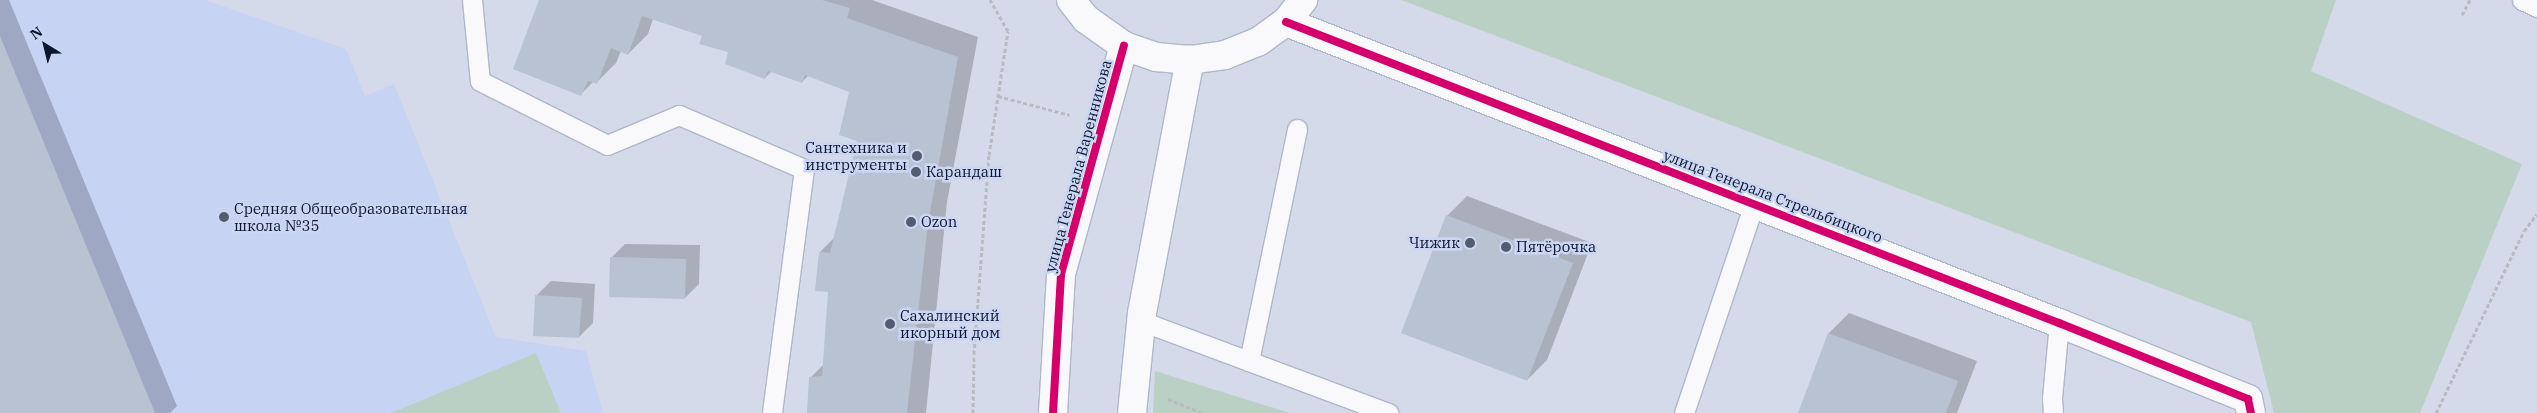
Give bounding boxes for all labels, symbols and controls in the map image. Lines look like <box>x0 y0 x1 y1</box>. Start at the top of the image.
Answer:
north arrow <box>20 20 70 70</box>
text: N <box>26 22 46 43</box>
street label: улица Генерала Варенникова <box>1041 58 1115 274</box>
place label: Сантехника и инструменты <box>805 138 907 173</box>
street label: улица Генерала Стрельбицкого <box>1661 146 1885 246</box>
marker: Сантехника и инструменты <box>911 150 923 162</box>
place label: Карандаш <box>926 163 1002 181</box>
marker: Карандаш <box>910 166 922 178</box>
place label: Средняя Общеобразовательная школа №35 <box>234 199 468 234</box>
marker: Средняя Общеобразовательная школа №35 <box>218 211 230 223</box>
place label: Ozon <box>921 213 957 231</box>
marker: Ozon <box>905 216 917 228</box>
place label: Чижик <box>1409 234 1460 252</box>
marker: Чижик <box>1464 237 1476 249</box>
place label: Пятёрочка <box>1516 238 1596 256</box>
marker: Пятёрочка <box>1500 241 1512 253</box>
place label: Сахалинский икорный дом <box>900 306 1000 341</box>
marker: Сахалинский икорный дом <box>884 318 896 330</box>

